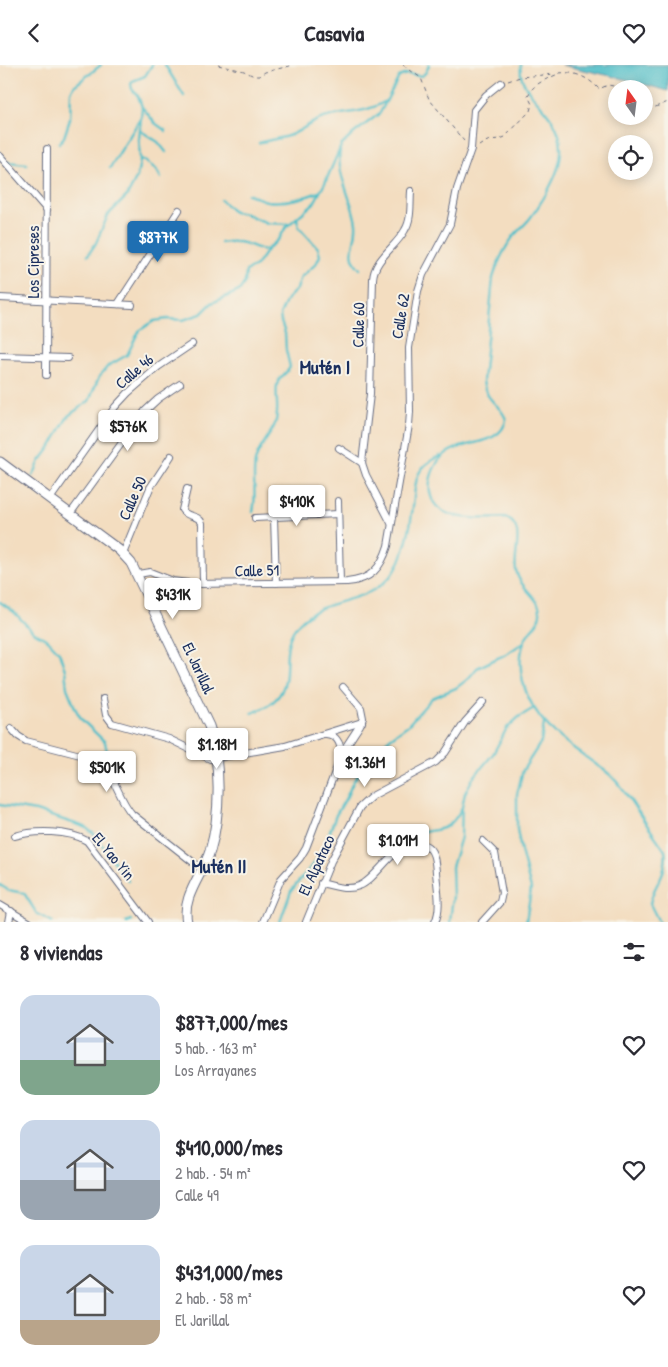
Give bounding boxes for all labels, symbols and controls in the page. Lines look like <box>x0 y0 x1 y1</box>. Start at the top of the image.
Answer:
text: Casavia <box>304 18 364 48</box>
icon: back <box>20 19 48 47</box>
icon: heart <box>620 19 648 47</box>
north arrow <box>608 80 652 125</box>
map controls <box>608 80 653 180</box>
button: locate <box>608 135 653 180</box>
pin: $877K <box>123 221 193 263</box>
street label: Los Cipreses <box>22 226 44 298</box>
text: $877K <box>138 226 178 248</box>
street label: Calle 62 <box>386 291 415 340</box>
street label: Calle 60 <box>347 302 369 348</box>
street label: Calle 46 <box>110 348 158 394</box>
district label: Mutén I <box>300 354 350 380</box>
pin: $576K <box>93 409 163 452</box>
text: $576K <box>109 415 147 437</box>
street label: Calle 50 <box>113 473 151 523</box>
pin: $410K <box>262 485 332 527</box>
text: $410K <box>279 490 315 512</box>
street label: Calle 51 <box>235 559 280 581</box>
pin: $431K <box>138 577 208 620</box>
text: $431K <box>155 583 191 605</box>
street label: El Jarillal <box>178 639 221 698</box>
pin: $1.18M <box>176 727 258 770</box>
text: $1.18M <box>197 733 237 755</box>
pin: $1.36M <box>324 745 406 788</box>
pin: $501K <box>72 751 142 793</box>
text: $1.36M <box>345 751 385 773</box>
text: $501K <box>89 756 125 778</box>
pin: $1.01M <box>357 823 439 866</box>
street label: El Yao Yin <box>87 827 141 885</box>
text: $1.01M <box>378 829 418 851</box>
street label: El Alpataco <box>292 831 340 899</box>
district label: Mutén II <box>192 853 246 879</box>
text: 8 viviendas <box>20 938 103 967</box>
icon: filters <box>620 938 648 966</box>
text: $877,000/mes <box>175 1008 288 1037</box>
icon: home <box>60 1015 120 1075</box>
icon: heart <box>620 1031 648 1059</box>
text: 5 hab. · 163 m² <box>175 1037 257 1059</box>
text: Los Arrayanes <box>175 1059 256 1081</box>
text: $410,000/mes <box>175 1133 283 1162</box>
icon: home <box>60 1140 120 1200</box>
icon: heart <box>620 1156 648 1184</box>
text: 2 hab. · 54 m² <box>175 1162 251 1184</box>
text: Calle 49 <box>175 1184 219 1206</box>
text: $431,000/mes <box>175 1258 283 1287</box>
icon: home <box>60 1265 120 1325</box>
icon: heart <box>620 1281 648 1309</box>
text: 2 hab. · 58 m² <box>175 1287 252 1309</box>
text: El Jarillal <box>175 1309 229 1331</box>

